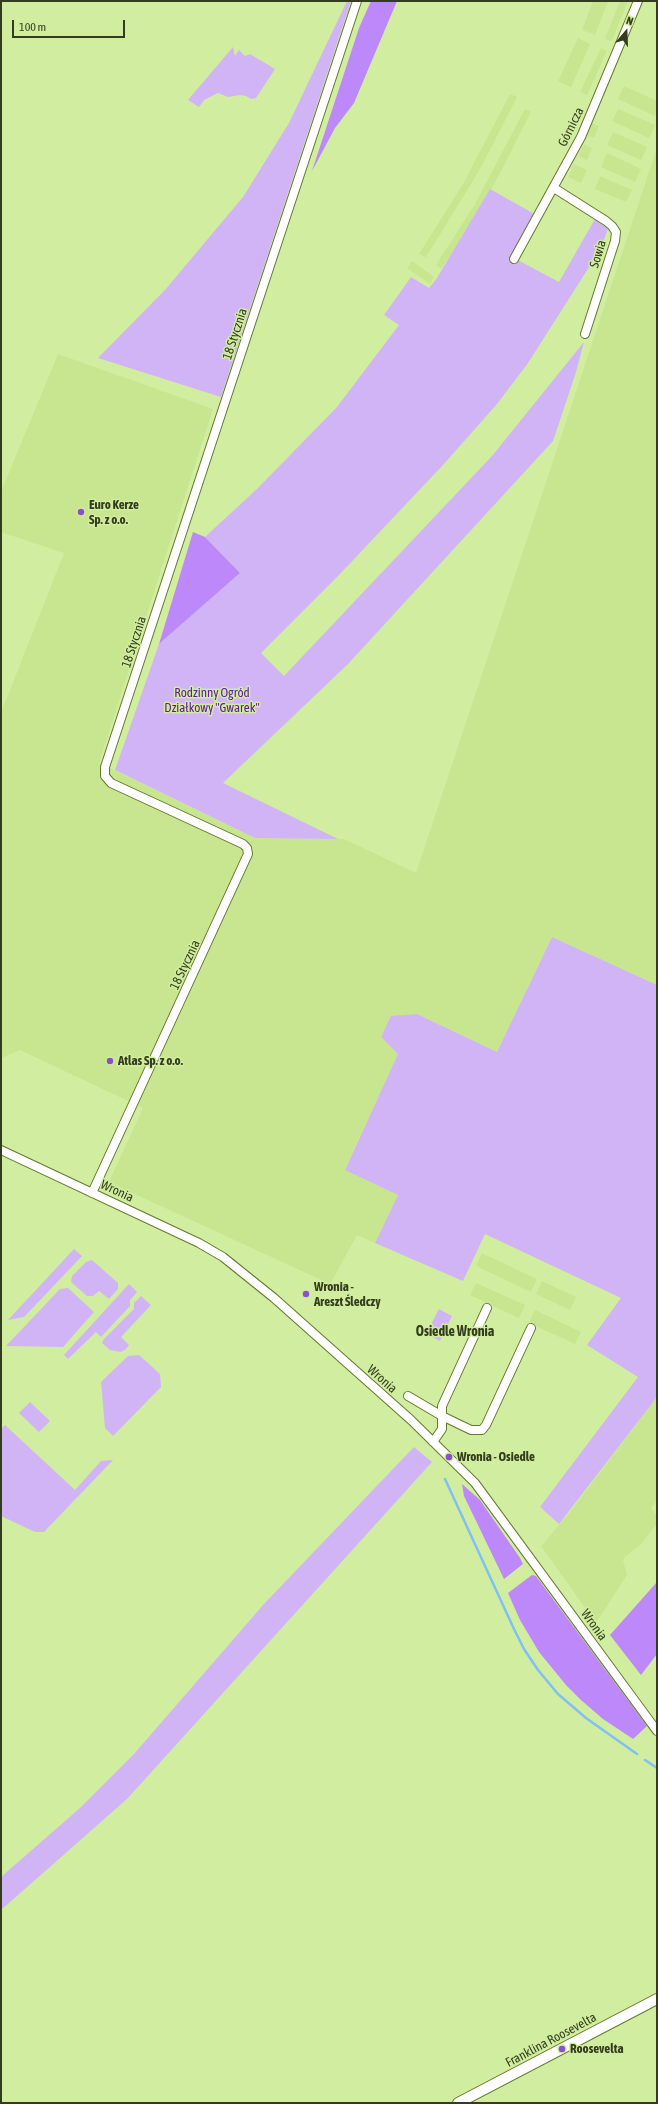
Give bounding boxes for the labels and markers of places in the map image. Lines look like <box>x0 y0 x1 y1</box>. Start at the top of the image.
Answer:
place label: Euro Kerze Sp. z o.o. <box>89 497 139 528</box>
marker: Euro Kerze Sp. z o.o. <box>76 507 86 517</box>
place label: Atlas Sp. z o.o. <box>118 1053 183 1069</box>
marker: Atlas Sp. z o.o. <box>105 1056 115 1066</box>
place label: Wronia - Areszt Śledczy <box>314 1279 381 1310</box>
marker: Wronia - Areszt Śledczy <box>301 1289 311 1299</box>
place label: Wronia - Osiedle <box>457 1449 535 1465</box>
marker: Wronia - Osiedle <box>444 1452 454 1462</box>
place label: Roosevelta <box>570 2041 623 2057</box>
marker: Roosevelta <box>557 2044 567 2054</box>

